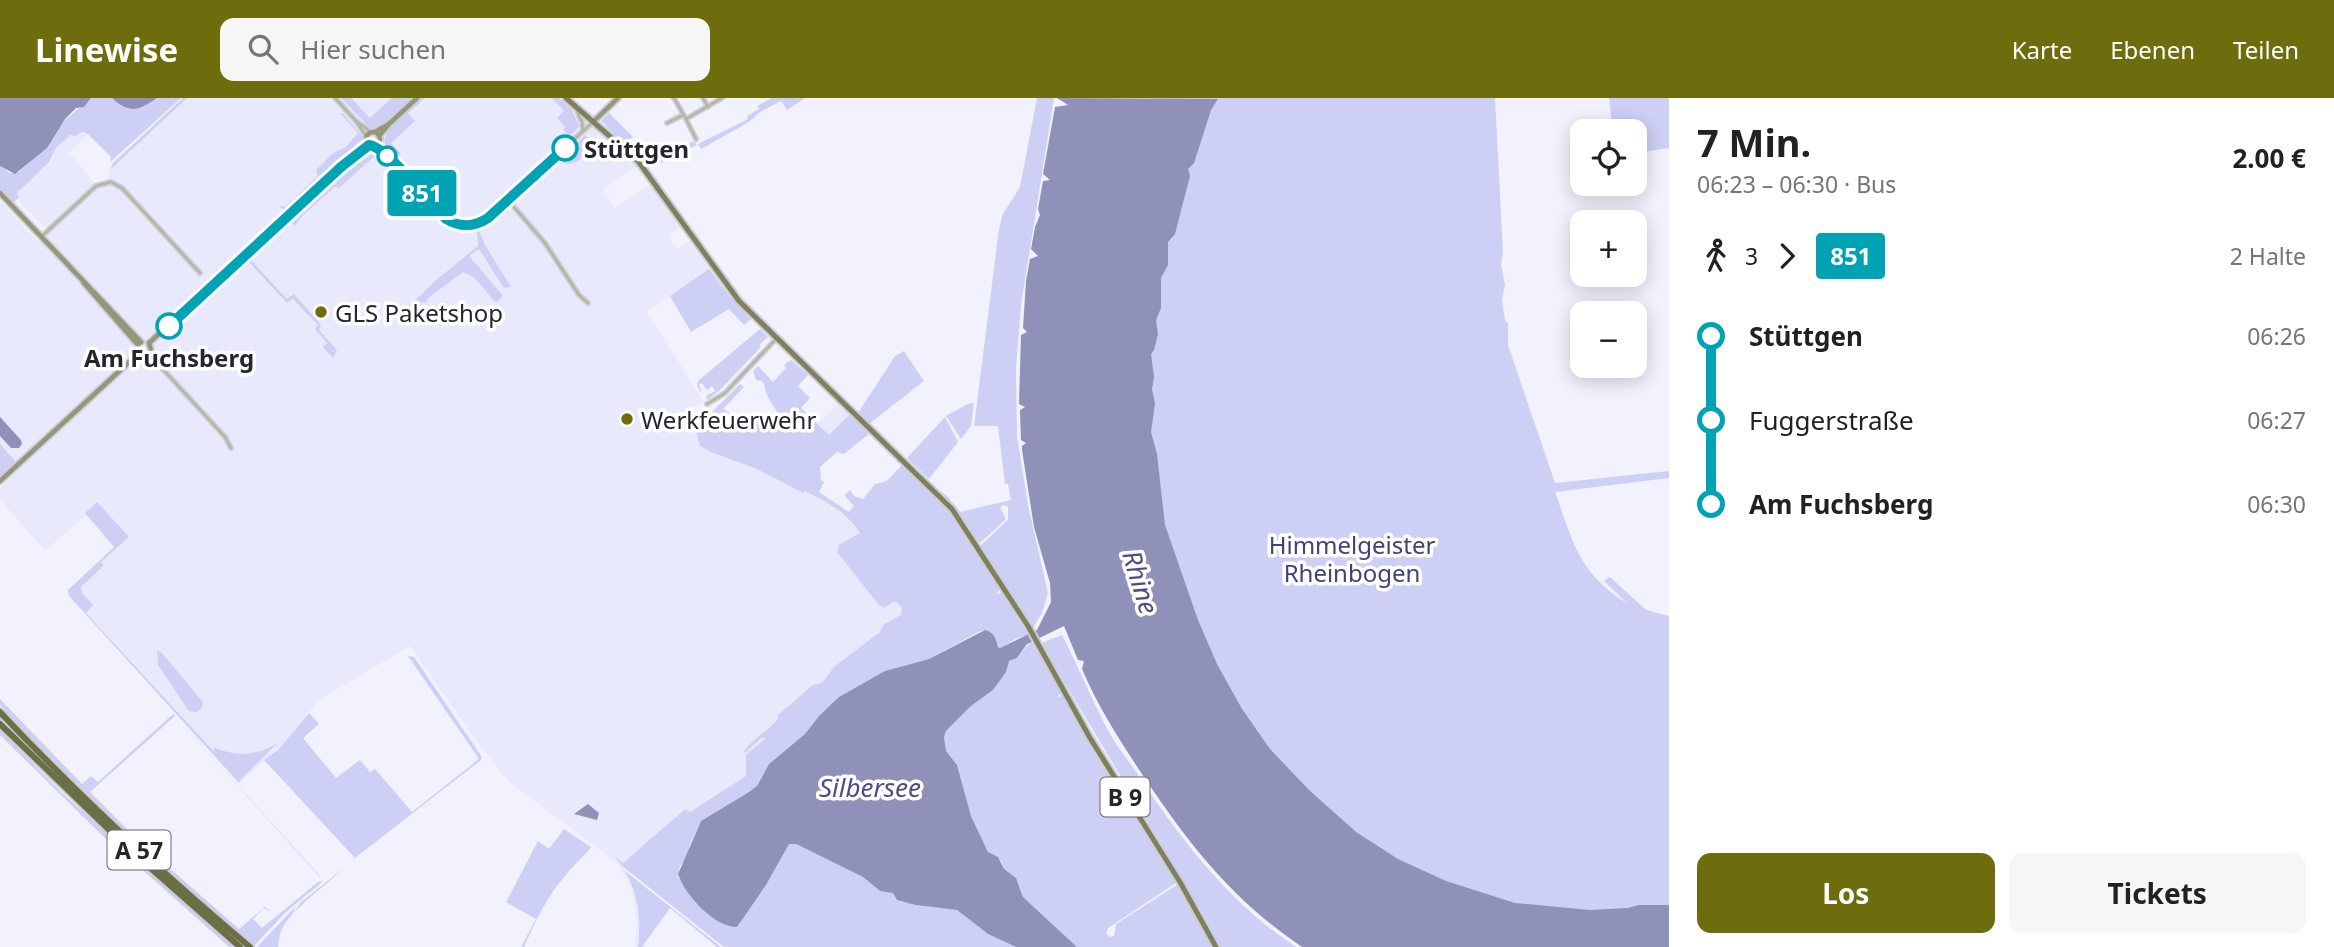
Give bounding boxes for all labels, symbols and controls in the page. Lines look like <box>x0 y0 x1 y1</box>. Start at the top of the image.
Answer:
search box <box>220 18 710 81</box>
text: Linewise <box>35 27 178 72</box>
icon: search <box>244 30 282 68</box>
text: Hier suchen <box>300 31 446 67</box>
text: Karte <box>2012 33 2072 66</box>
text: Ebenen <box>2110 33 2195 66</box>
text: Teilen <box>2233 33 2299 66</box>
text: 7 Min. <box>1697 116 1811 168</box>
map controls <box>1570 119 1647 378</box>
button: locate <box>1570 119 1647 196</box>
place label: Stüttgen <box>584 132 689 165</box>
marker: Stüttgen <box>552 135 578 161</box>
text: 2.00 € <box>2232 140 2306 176</box>
unlabelled marker <box>377 146 397 166</box>
text: 06:23 – 06:30 · Bus <box>1697 168 1896 200</box>
line badge: 851 <box>382 170 462 216</box>
text: 851 <box>401 176 443 209</box>
button: + <box>1570 210 1647 287</box>
icon: walk <box>1697 237 1735 275</box>
icon: forward <box>1768 237 1806 275</box>
text: 851 <box>1830 239 1871 272</box>
text: 3 <box>1745 240 1758 272</box>
text: 2 Halte <box>2230 240 2306 272</box>
place label: GLS Paketshop <box>335 296 503 329</box>
button: − <box>1570 301 1647 378</box>
marker: GLS Paketshop <box>313 304 329 320</box>
marker: Am Fuchsberg <box>156 313 182 339</box>
text: Stüttgen <box>1749 318 1863 354</box>
text: 06:26 <box>2247 320 2306 352</box>
place label: Am Fuchsberg <box>84 341 254 374</box>
text: Fuggerstraße <box>1749 402 1914 438</box>
place label: Werkfeuerwehr <box>641 403 816 436</box>
text: 06:27 <box>2247 404 2306 436</box>
marker: Werkfeuerwehr <box>619 411 635 427</box>
text: Am Fuchsberg <box>1749 486 1933 522</box>
text: 06:30 <box>2247 488 2306 520</box>
park label: Himmelgeister Rheinbogen <box>1269 528 1435 589</box>
water label: Rhine <box>1114 546 1168 618</box>
water label: Silbersee <box>819 769 921 805</box>
road number: B 9 <box>1100 778 1150 817</box>
road number: A 57 <box>108 830 170 870</box>
button: Los <box>1697 853 1995 933</box>
button: Tickets <box>2009 853 2306 933</box>

